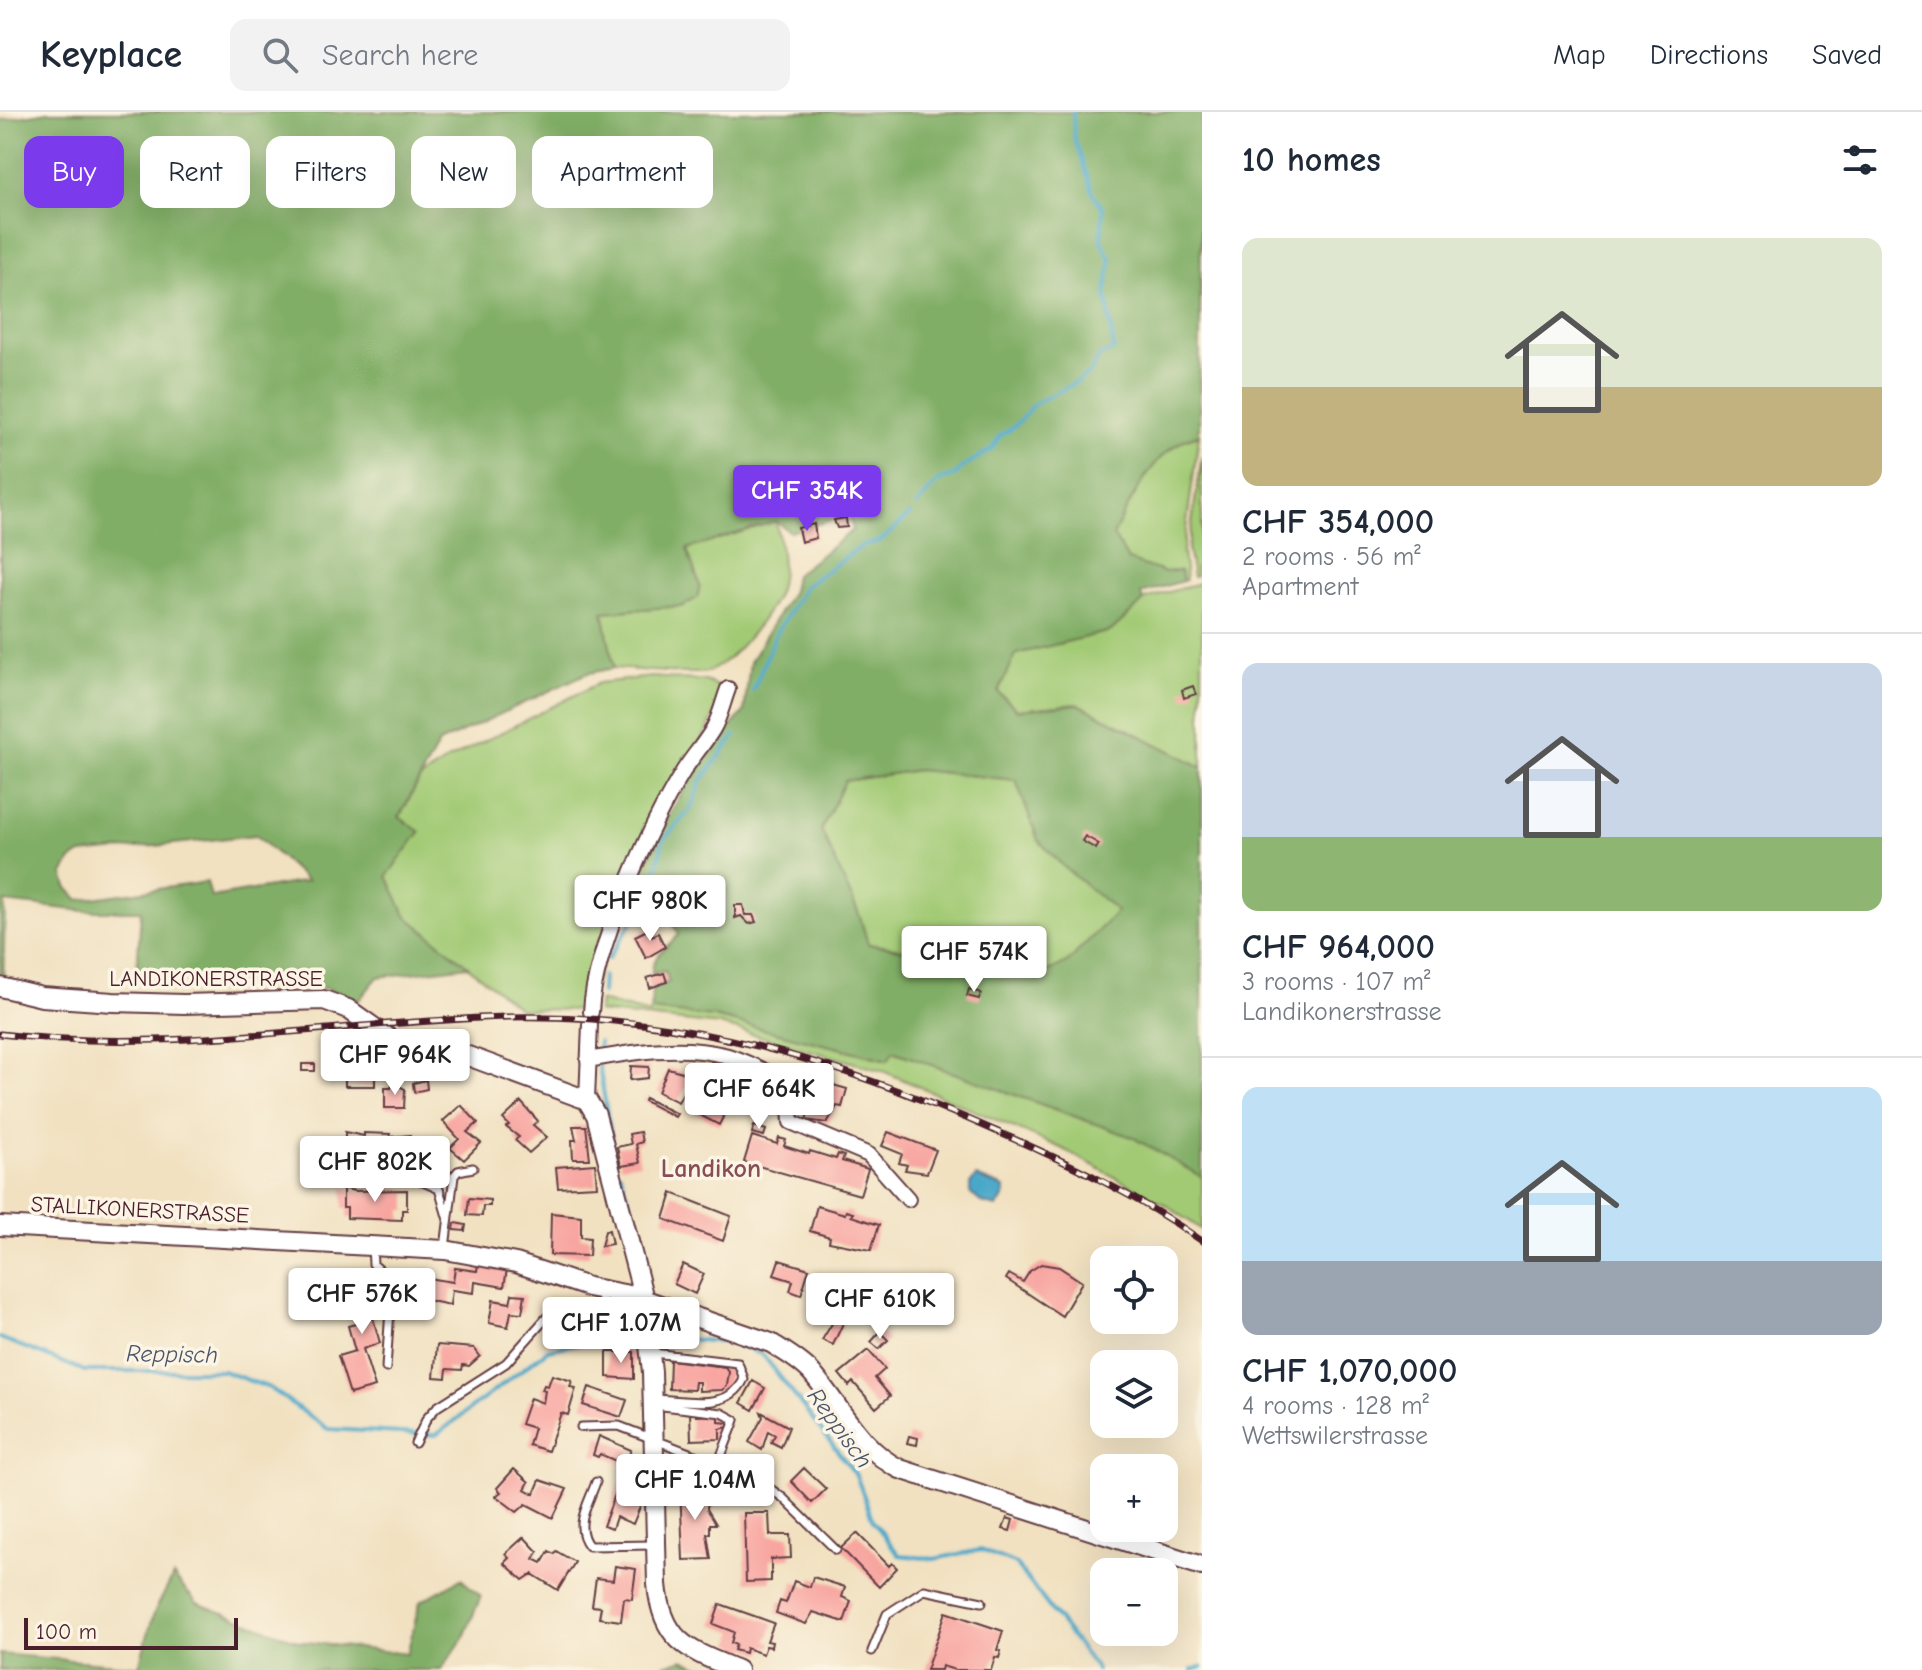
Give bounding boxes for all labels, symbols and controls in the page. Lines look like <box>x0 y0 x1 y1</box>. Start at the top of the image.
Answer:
search box <box>230 19 790 91</box>
text: Keyplace <box>40 33 182 77</box>
icon: search <box>258 33 302 77</box>
text: Search here <box>322 38 478 73</box>
text: Map <box>1553 39 1606 71</box>
text: Directions <box>1650 39 1768 71</box>
text: Saved <box>1812 39 1882 71</box>
chip: Buy <box>24 136 124 208</box>
chip: Rent <box>140 136 250 208</box>
chip: Filters <box>266 136 395 208</box>
chip: New <box>411 136 516 208</box>
chip: Apartment <box>532 136 713 208</box>
icon: filters <box>1838 138 1882 182</box>
text: 10 homes <box>1242 140 1381 180</box>
icon: home <box>1490 290 1634 434</box>
pin: CHF 354K <box>724 465 890 533</box>
text: CHF 354K <box>751 476 863 506</box>
text: CHF 354,000 <box>1242 502 1434 542</box>
text: 2 rooms · 56 m² <box>1242 542 1421 572</box>
text: Apartment <box>1242 572 1358 602</box>
icon: home <box>1490 715 1634 859</box>
pin: CHF 980K <box>567 875 733 943</box>
text: CHF 980K <box>593 886 707 916</box>
pin: CHF 574K <box>891 926 1057 994</box>
text: CHF 964,000 <box>1242 927 1435 967</box>
text: CHF 574K <box>920 937 1028 967</box>
street label: LANDIKONERSTRASSE <box>109 966 323 992</box>
text: 3 rooms · 107 m² <box>1242 967 1431 997</box>
text: Landikonerstrasse <box>1242 997 1442 1027</box>
pin: CHF 964K <box>312 1029 478 1097</box>
text: CHF 964K <box>339 1040 451 1070</box>
pin: CHF 664K <box>676 1063 842 1131</box>
text: CHF 664K <box>703 1074 815 1104</box>
pin: CHF 802K <box>292 1136 458 1204</box>
icon: home <box>1490 1139 1634 1283</box>
text: CHF 802K <box>318 1147 432 1177</box>
district label: Landikon <box>661 1154 761 1184</box>
street label: STALLIKONERSTRASSE <box>30 1191 250 1229</box>
map controls <box>1090 1246 1178 1646</box>
button: locate <box>1090 1246 1178 1334</box>
pin: CHF 576K <box>279 1268 445 1336</box>
pin: CHF 610K <box>797 1273 963 1341</box>
text: CHF 576K <box>306 1279 418 1309</box>
text: CHF 610K <box>824 1284 936 1314</box>
pin: CHF 1.07M <box>529 1297 713 1365</box>
text: CHF 1.07M <box>560 1308 682 1338</box>
water label: Reppisch <box>126 1339 218 1369</box>
button: layers <box>1090 1350 1178 1438</box>
text: CHF 1,070,000 <box>1242 1351 1457 1391</box>
water label: Reppisch <box>802 1383 878 1473</box>
text: 4 rooms · 128 m² <box>1242 1391 1429 1421</box>
text: Wettswilerstrasse <box>1242 1421 1428 1451</box>
pin: CHF 1.04M <box>603 1454 787 1522</box>
button: + <box>1090 1454 1178 1542</box>
text: CHF 1.04M <box>634 1465 756 1495</box>
button: − <box>1090 1558 1178 1646</box>
scale bar <box>24 1614 238 1650</box>
text: 100 m <box>36 1619 97 1645</box>

